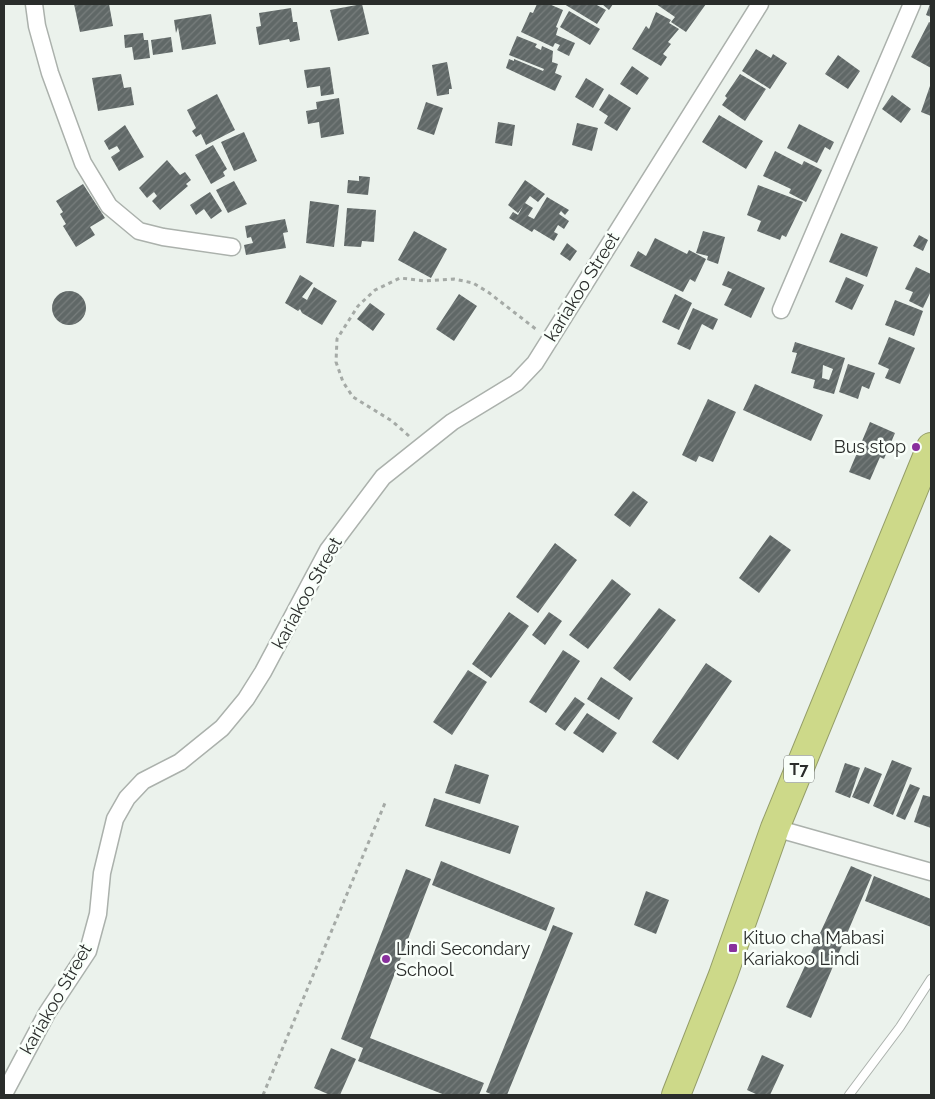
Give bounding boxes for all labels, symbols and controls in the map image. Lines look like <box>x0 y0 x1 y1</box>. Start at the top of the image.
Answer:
street label: kariakoo Street <box>540 228 623 345</box>
place label: Bus stop <box>834 436 906 457</box>
marker: Bus stop <box>910 441 922 453</box>
street label: kariakoo Street <box>267 533 346 652</box>
road number: T7 <box>784 756 814 782</box>
place label: Kituo cha Mabasi Kariakoo Lindi <box>743 927 884 969</box>
place label: Lindi Secondary School <box>396 938 530 980</box>
street label: kariakoo Street <box>15 940 96 1058</box>
marker: Kituo cha Mabasi Kariakoo Lindi <box>727 942 739 954</box>
marker: Lindi Secondary School <box>380 953 392 965</box>

